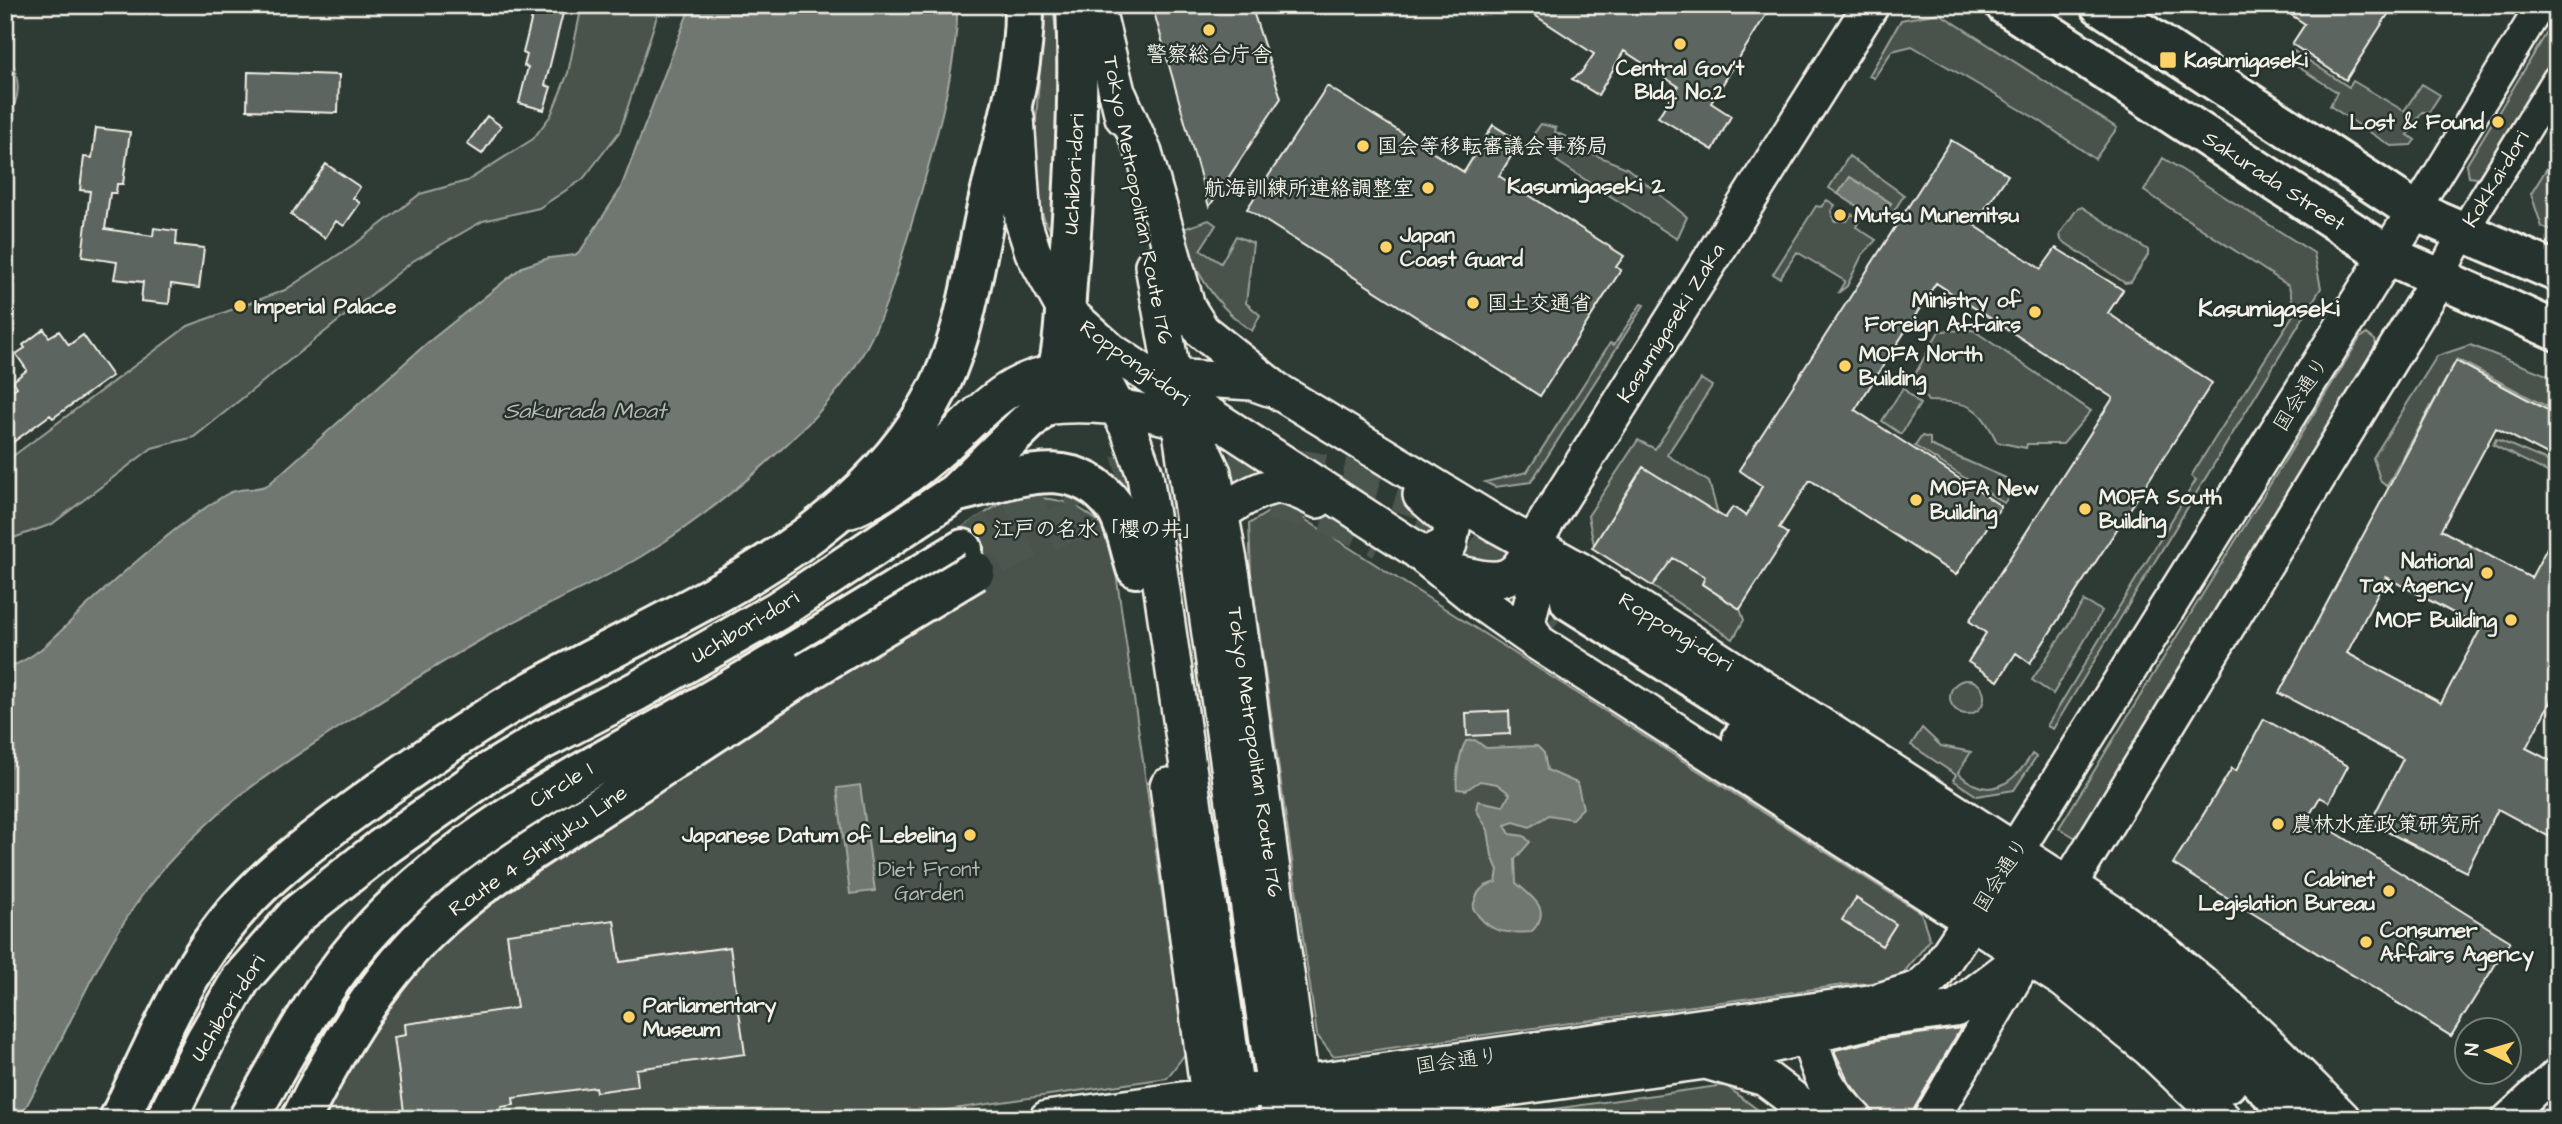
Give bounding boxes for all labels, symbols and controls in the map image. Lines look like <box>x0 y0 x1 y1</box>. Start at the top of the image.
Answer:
marker: 警察総合庁舎 <box>1201 22 1217 38</box>
marker: Central Gov't Bldg. No.2 <box>1672 36 1688 52</box>
place label: 警察総合庁舎 <box>1146 40 1272 69</box>
place label: Kasumigaseki <box>2184 46 2308 77</box>
marker: Kasumigaseki <box>2158 50 2178 70</box>
street label: Tokyo Metropolitan Route 176 <box>1094 54 1180 347</box>
place label: Central Gov't Bldg. No.2 <box>1616 54 1745 109</box>
place label: Lost & Found <box>2349 108 2484 137</box>
street label: Uchibori-dori <box>1056 113 1092 235</box>
marker: Lost & Found <box>2490 114 2506 130</box>
street label: Sakurada Street <box>2197 124 2351 238</box>
street label: Kokkai-dori <box>2456 125 2536 233</box>
place label: 国会等移転審議会事務局 <box>1377 132 1608 161</box>
marker: 国会等移転審議会事務局 <box>1355 138 1371 154</box>
district label: Kasumigaseki 2 <box>1507 170 1666 203</box>
place label: 航海訓練所連絡調整室 <box>1204 174 1414 203</box>
marker: 航海訓練所連絡調整室 <box>1420 180 1436 196</box>
place label: Mutsu Munemitsu <box>1854 201 2020 230</box>
marker: Mutsu Munemitsu <box>1832 207 1848 223</box>
place label: Japan Coast Guard <box>1399 221 1523 274</box>
street label: Kasumigaseki Zaka <box>1610 238 1734 409</box>
marker: Japan Coast Guard <box>1378 239 1394 255</box>
place label: Ministry of Foreign Affairs <box>1864 286 2022 341</box>
place label: 国土交通省 <box>1487 289 1592 318</box>
place label: Imperial Palace <box>254 292 397 322</box>
district label: Kasumigaseki <box>2198 292 2340 327</box>
marker: 国土交通省 <box>1465 295 1481 311</box>
marker: Imperial Palace <box>232 298 248 314</box>
marker: Ministry of Foreign Affairs <box>2027 304 2043 320</box>
street label: Roppongi-dori <box>1073 313 1196 415</box>
place label: MOFA North Building <box>1859 340 1983 395</box>
street label: 国会通り <box>2266 351 2336 437</box>
marker: MOFA North Building <box>1837 358 1853 374</box>
water label: Sakurada Moat <box>504 395 669 427</box>
place label: MOFA New Building <box>1930 474 2039 529</box>
place label: MOFA South Building <box>2099 483 2222 538</box>
marker: MOFA New Building <box>1908 492 1924 508</box>
marker: MOFA South Building <box>2077 501 2093 517</box>
place label: 江戸の名水「櫻の井」 <box>993 515 1203 544</box>
marker: 江戸の名水「櫻の井」 <box>971 521 987 537</box>
place label: National Tax Agency <box>2359 547 2474 603</box>
marker: National Tax Agency <box>2479 565 2495 581</box>
street label: Uchibori-dori <box>686 583 804 671</box>
street label: Roppongi-dori <box>1612 585 1739 681</box>
street label: Tokyo Metropolitan Route 176 <box>1218 605 1290 899</box>
place label: MOF Building <box>2375 606 2497 637</box>
marker: MOF Building <box>2503 612 2519 628</box>
street label: Circle 1 <box>524 755 598 815</box>
street label: Route 4 Shinjuku Line <box>443 778 633 924</box>
place label: 農林水産政策研究所 <box>2292 810 2481 839</box>
marker: 農林水産政策研究所 <box>2270 816 2286 832</box>
place label: Japanese Datum of Lebeling <box>681 821 956 852</box>
marker: Japanese Datum of Lebeling <box>962 827 978 843</box>
street label: 国会通り <box>1966 832 2036 918</box>
park label: Diet Front Garden <box>878 855 980 908</box>
place label: Cabinet Legislation Bureau <box>2198 865 2376 920</box>
marker: Cabinet Legislation Bureau <box>2381 883 2397 899</box>
place label: Consumer Affairs Agency <box>2380 916 2534 972</box>
marker: Consumer Affairs Agency <box>2358 934 2374 950</box>
street label: Uchibori-dori <box>184 949 272 1067</box>
place label: Parliamentary Museum <box>643 991 777 1044</box>
marker: Parliamentary Museum <box>621 1009 637 1025</box>
north arrow <box>2454 1016 2524 1086</box>
street label: 国会通り <box>1413 1041 1501 1081</box>
text: N <box>2459 1042 2487 1057</box>

